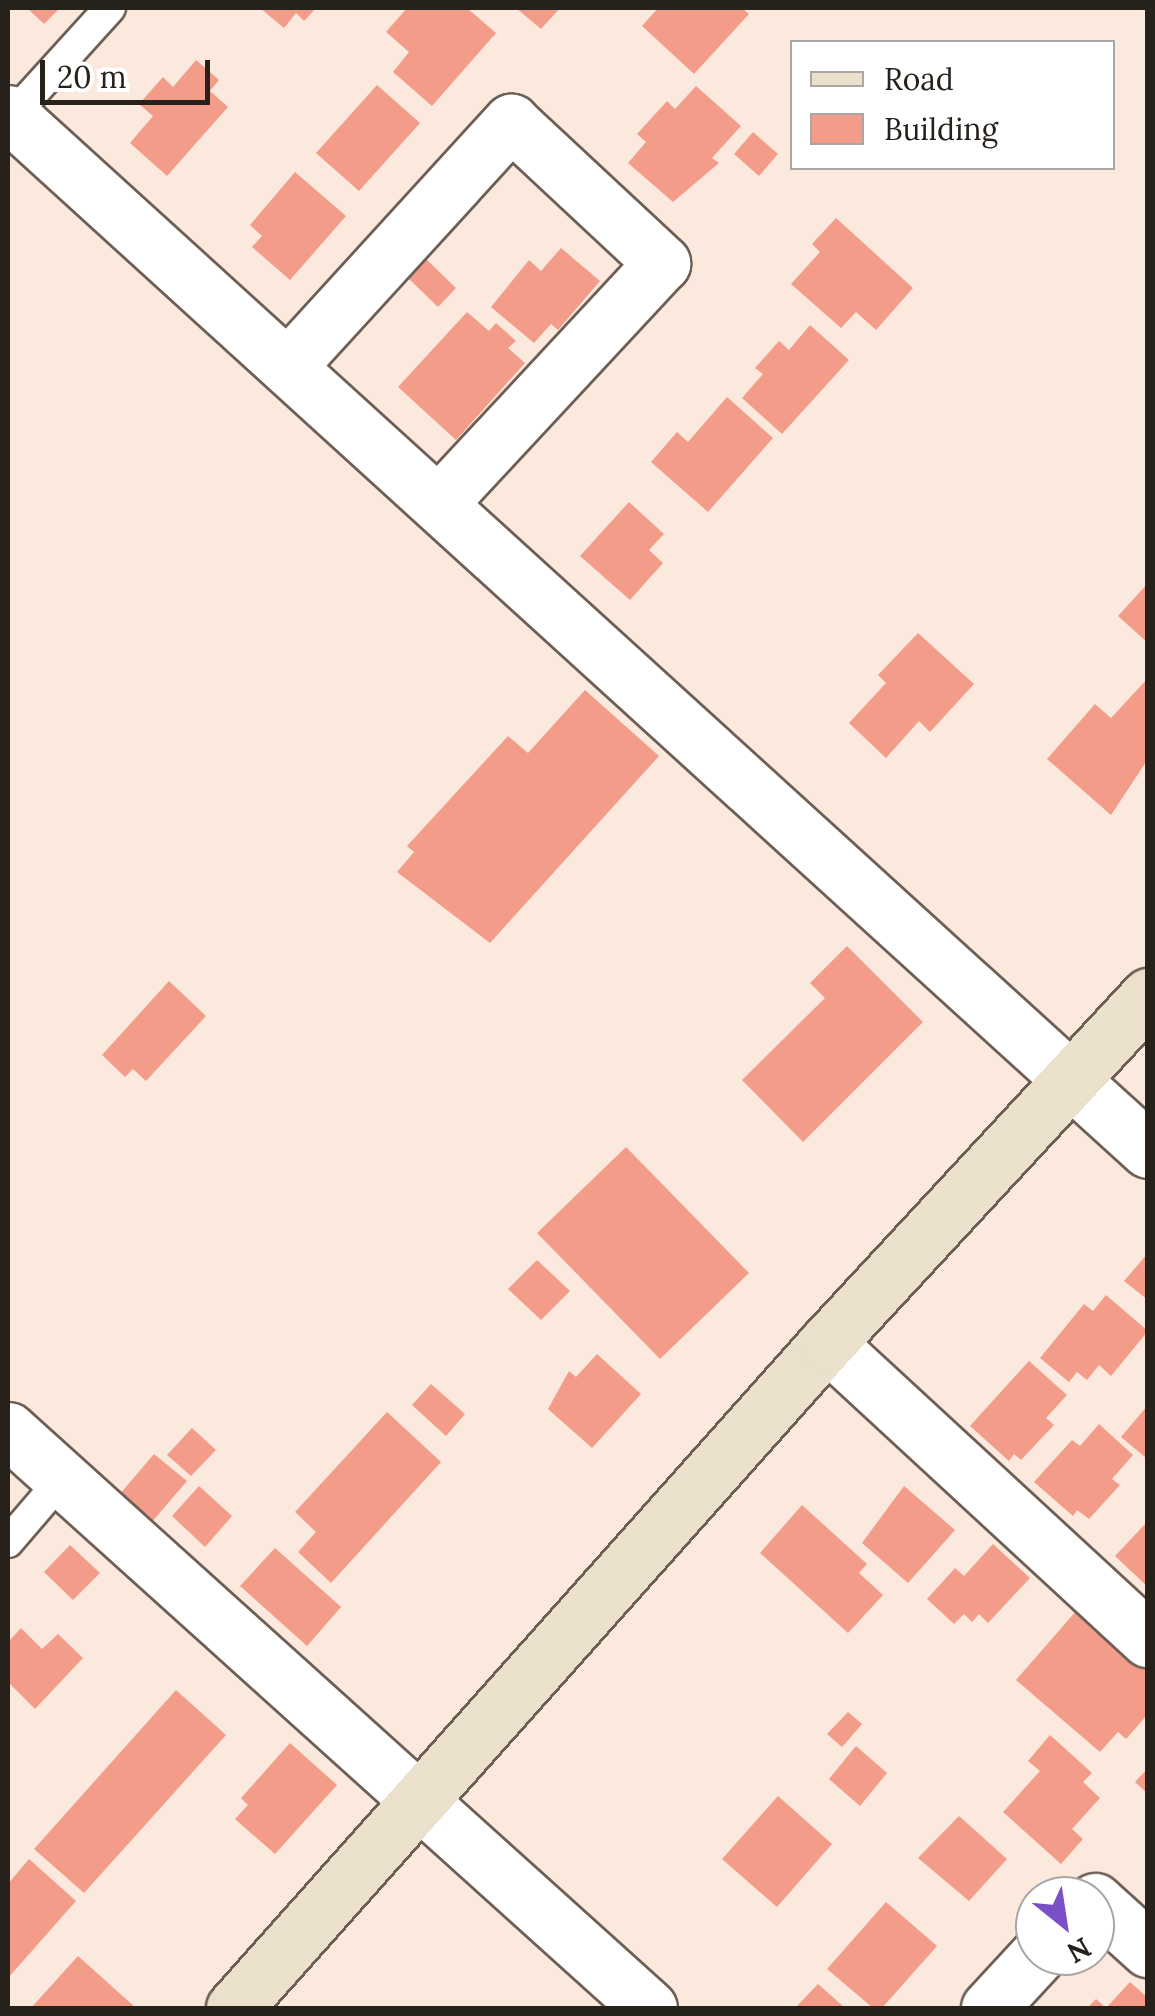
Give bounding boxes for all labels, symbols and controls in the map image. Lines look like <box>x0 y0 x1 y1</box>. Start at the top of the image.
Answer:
scale bar <box>45 40 215 102</box>
legend <box>790 40 1115 170</box>
text: 20 m <box>57 58 126 96</box>
text: Road <box>884 60 954 98</box>
text: Building <box>884 110 998 148</box>
north arrow <box>1015 1876 1115 1976</box>
text: N <box>1061 1929 1097 1971</box>

